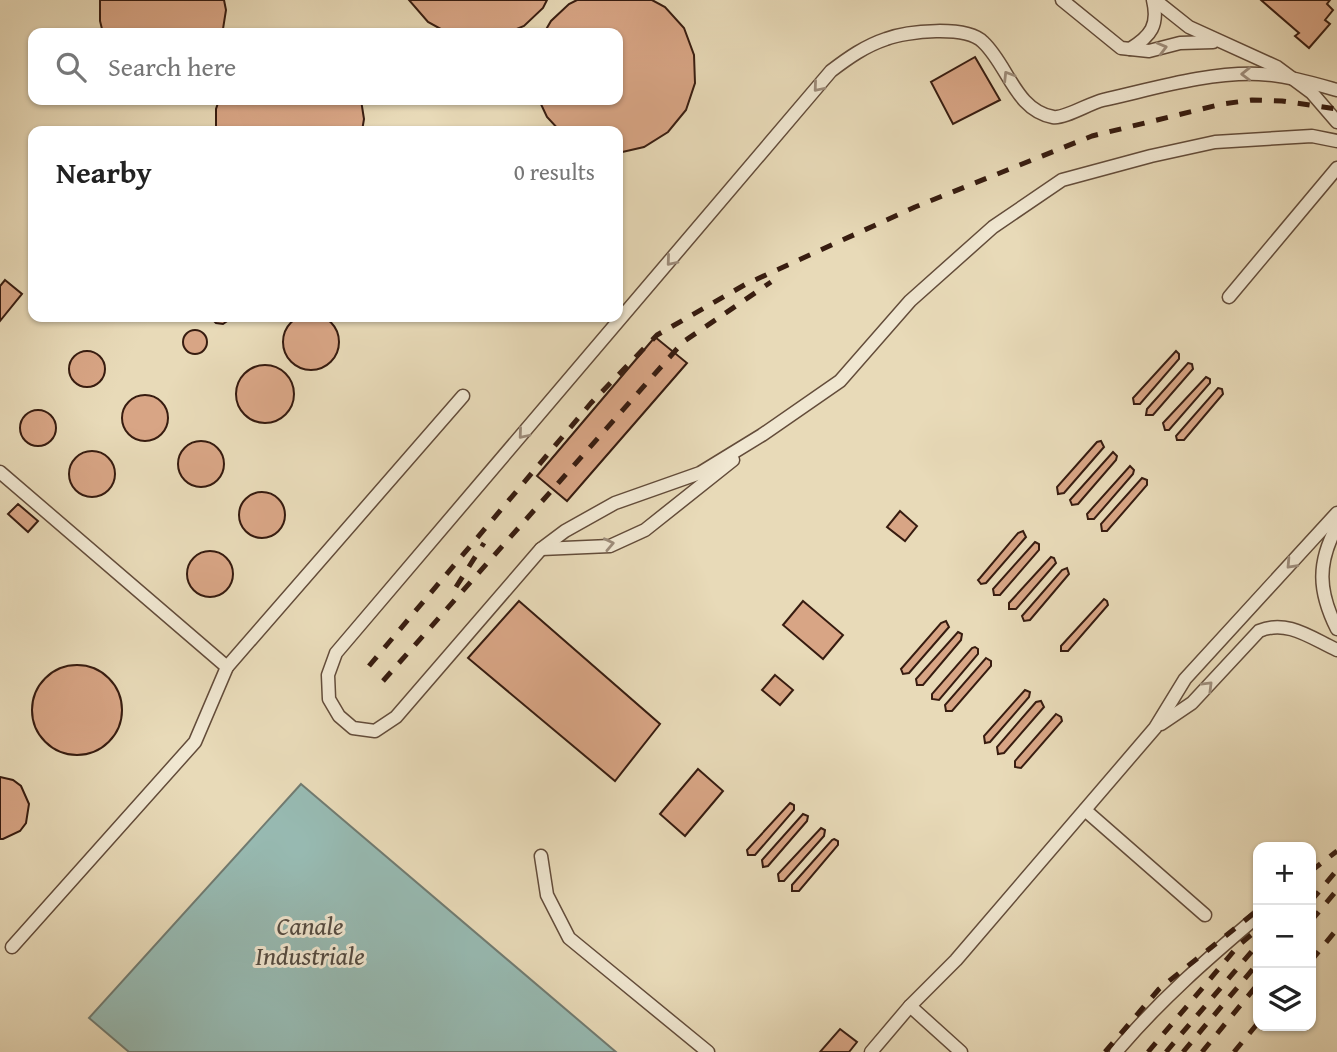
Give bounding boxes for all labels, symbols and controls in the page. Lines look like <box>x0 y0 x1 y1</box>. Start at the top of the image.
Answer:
search box <box>28 28 623 105</box>
one-way arrow <box>1156 41 1168 56</box>
text: Search here <box>108 47 236 86</box>
icon: search <box>52 48 90 86</box>
one-way arrow <box>1240 67 1251 82</box>
one-way arrow <box>1003 70 1016 83</box>
one-way arrow <box>814 79 826 92</box>
text: Nearby <box>56 150 152 194</box>
text: 0 results <box>514 155 595 188</box>
one-way arrow <box>666 253 679 266</box>
one-way arrow <box>519 426 531 439</box>
one-way arrow <box>602 537 614 552</box>
one-way arrow <box>1287 556 1299 569</box>
one-way arrow <box>1200 681 1213 694</box>
map controls <box>1253 842 1316 1031</box>
button: + <box>1253 842 1316 905</box>
button: − <box>1253 905 1316 968</box>
water label: Canale Industriale <box>255 906 365 975</box>
button: layers <box>1253 968 1316 1031</box>

